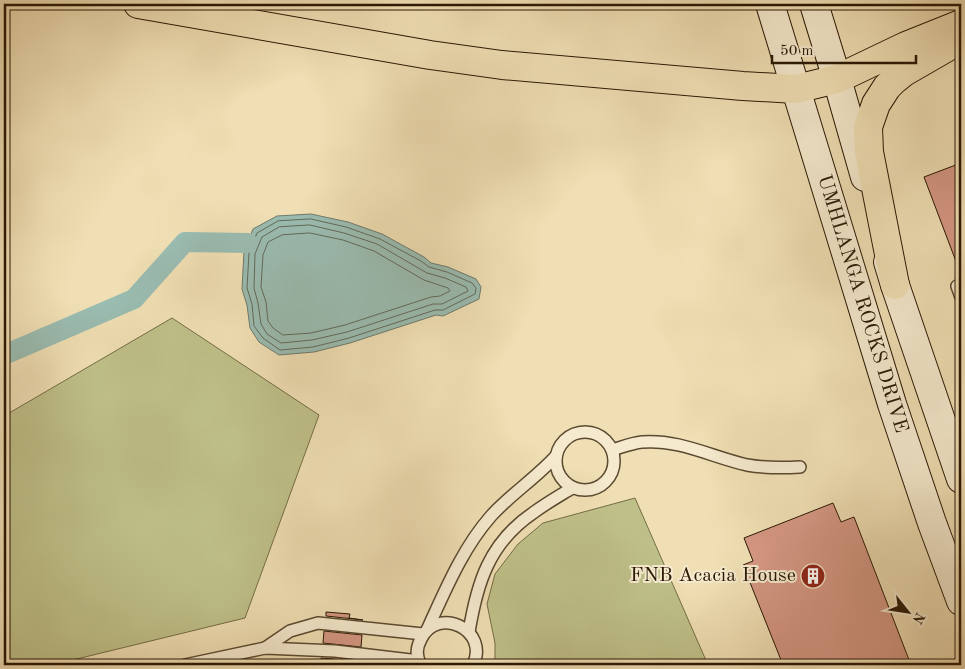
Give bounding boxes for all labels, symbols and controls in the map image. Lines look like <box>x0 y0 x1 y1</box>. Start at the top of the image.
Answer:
scale bar <box>772 32 916 64</box>
text: 50 m <box>780 44 814 59</box>
street label: UMHLANGA ROCKS DRIVE <box>813 173 911 435</box>
building icon: FNB Acacia House <box>800 563 826 589</box>
place label: FNB Acacia House <box>630 566 796 586</box>
north arrow <box>882 586 932 636</box>
text: N <box>910 610 927 626</box>

